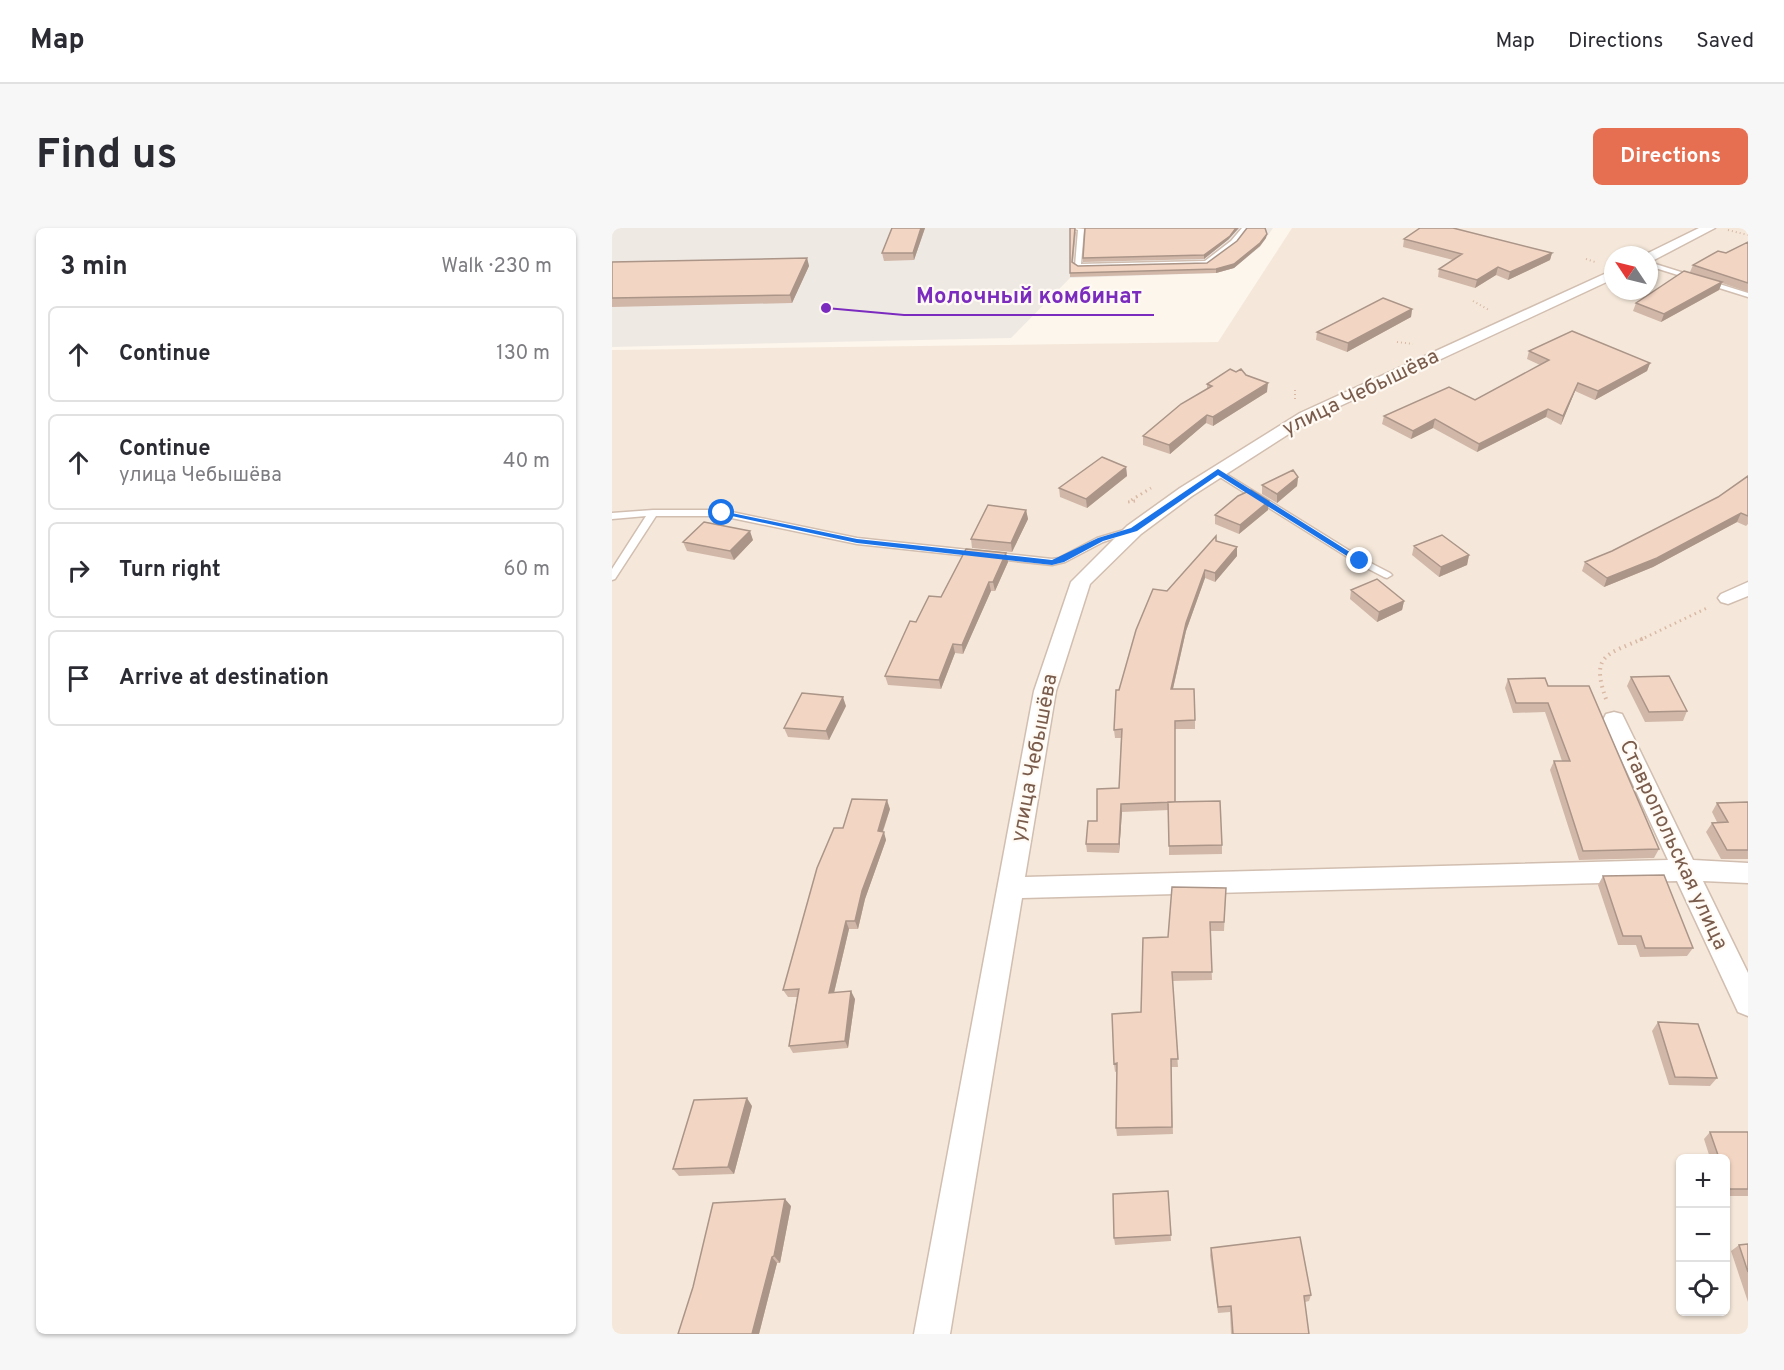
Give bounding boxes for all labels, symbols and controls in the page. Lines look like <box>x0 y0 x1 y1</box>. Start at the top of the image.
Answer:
text: Map <box>30 23 85 59</box>
text: Map <box>1495 28 1535 55</box>
text: Directions <box>1568 28 1663 55</box>
text: Saved <box>1696 28 1754 55</box>
button: Directions <box>1593 128 1748 185</box>
text: Find us <box>36 130 177 183</box>
north arrow <box>1604 246 1658 300</box>
text: 3 min <box>60 251 128 284</box>
text: Walk · 230 m <box>441 254 552 280</box>
callout: Молочный комбинат <box>904 275 1154 315</box>
text: Молочный комбинат <box>916 284 1142 311</box>
icon: ahead <box>62 338 95 371</box>
text: Continue <box>119 341 210 368</box>
text: 130 m <box>496 341 550 367</box>
street label: улица Чебышёва <box>1278 343 1444 443</box>
text: Continue <box>119 436 210 463</box>
icon: ahead <box>62 446 95 479</box>
text: 40 m <box>503 449 550 475</box>
text: улица Чебышёва <box>119 463 282 489</box>
route start <box>708 499 734 525</box>
route end <box>1346 547 1372 573</box>
icon: right <box>62 554 95 587</box>
text: Turn right <box>119 557 221 584</box>
text: 60 m <box>504 557 550 583</box>
icon: arrive <box>62 662 95 695</box>
text: Arrive at destination <box>119 665 329 692</box>
street label: улица Чебышёва <box>1005 671 1065 845</box>
street label: Ставропольская улица <box>1612 736 1734 954</box>
map controls <box>1676 1154 1730 1316</box>
button: + <box>1676 1154 1730 1208</box>
button: − <box>1676 1208 1730 1262</box>
button: locate <box>1676 1262 1730 1316</box>

